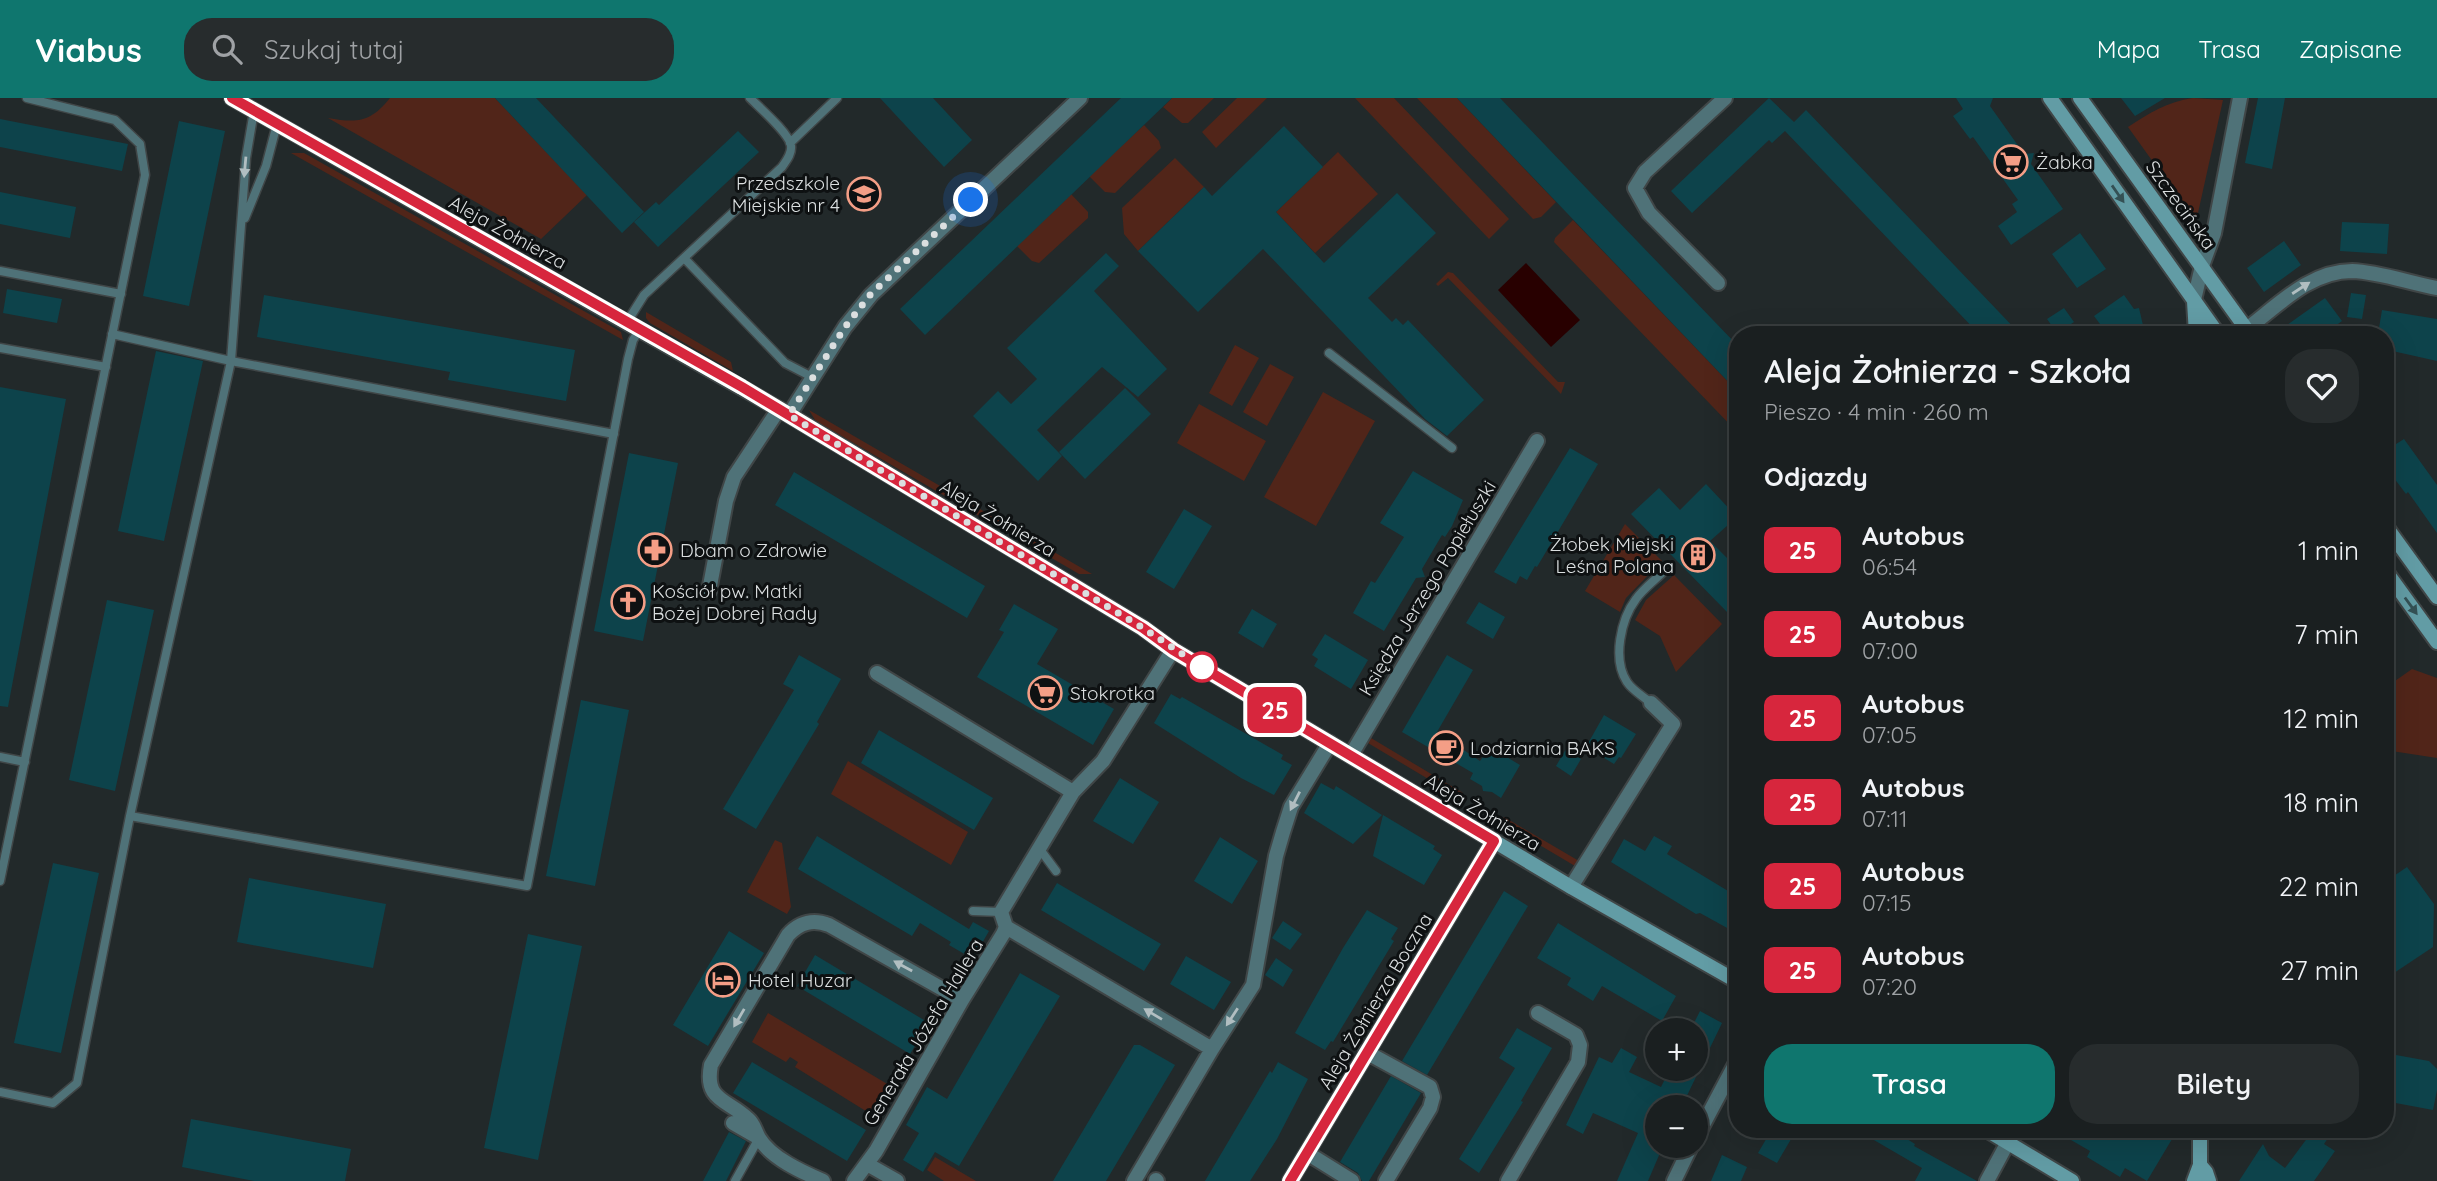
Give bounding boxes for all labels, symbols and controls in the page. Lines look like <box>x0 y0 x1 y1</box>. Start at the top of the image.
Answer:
search box <box>184 18 674 81</box>
text: Viabus <box>35 29 142 70</box>
icon: search <box>208 30 246 68</box>
text: Szukaj tutaj <box>264 33 405 66</box>
text: Mapa <box>2097 34 2160 64</box>
text: Trasa <box>2198 34 2261 64</box>
text: Zapisane <box>2299 34 2402 64</box>
supermarket icon: Żabka <box>1992 143 2030 181</box>
place label: Żabka <box>2036 150 2093 174</box>
one-way arrow <box>239 156 250 178</box>
street label: Szczecińska <box>2141 156 2221 254</box>
place label: Przedszkole Miejskie nr 4 <box>732 171 840 217</box>
school or university icon: Przedszkole Miejskie nr 4 <box>845 175 883 213</box>
your location <box>953 182 988 217</box>
one-way arrow <box>2111 185 2125 203</box>
street label: Aleja Żołnierza <box>445 190 571 274</box>
one-way arrow <box>2292 281 2310 295</box>
button: heart <box>2285 349 2359 423</box>
text: Aleja Żołnierza - Szkoła <box>1764 350 2131 391</box>
text: Pieszo · 4 min · 260 m <box>1764 397 1989 426</box>
text: Odjazdy <box>1764 460 1868 493</box>
street label: Aleja Żołnierza <box>936 474 1060 562</box>
street label: Księdza Jerzego Popiełuszki <box>1353 476 1501 700</box>
text: Autobus <box>1862 519 1964 552</box>
pharmacy icon: Dbam o Zdrowie <box>636 531 674 569</box>
place label: Żłobek Miejski Leśna Polana <box>1550 532 1674 578</box>
text: 1 min <box>2298 534 2359 567</box>
text: 25 <box>1789 535 1816 565</box>
building icon: Żłobek Miejski Leśna Polana <box>1679 536 1717 574</box>
place label: Dbam o Zdrowie <box>680 538 827 562</box>
text: 06:54 <box>1862 552 1917 581</box>
place label: Kościół pw. Matki Bożej Dobrej Rady <box>652 579 817 625</box>
church icon: Kościół pw. Matki Bożej Dobrej Rady <box>609 583 647 621</box>
one-way arrow <box>2404 597 2418 615</box>
text: Autobus <box>1862 603 1964 636</box>
text: 7 min <box>2294 618 2359 651</box>
text: 25 <box>1789 619 1816 649</box>
text: 07:00 <box>1862 636 1918 665</box>
unlabelled marker <box>1187 652 1217 682</box>
supermarket icon: Stokrotka <box>1026 674 1064 712</box>
place label: Stokrotka <box>1070 681 1155 705</box>
line badge: 25 <box>1244 687 1306 733</box>
text: Autobus <box>1862 687 1964 720</box>
text: 25 <box>1261 695 1289 725</box>
text: 12 min <box>2284 702 2359 735</box>
text: 25 <box>1789 703 1816 733</box>
text: 07:05 <box>1862 720 1917 749</box>
cafe icon: Lodziarnia BAKS <box>1427 729 1465 767</box>
place label: Lodziarnia BAKS <box>1470 736 1615 760</box>
street label: Aleja Żołnierza <box>1421 768 1545 856</box>
text: Autobus <box>1862 771 1964 804</box>
text: 18 min <box>2284 786 2359 819</box>
text: 25 <box>1789 787 1816 817</box>
one-way arrow <box>1289 791 1300 811</box>
text: 07:11 <box>1862 804 1908 833</box>
text: Autobus <box>1862 855 1964 888</box>
text: 22 min <box>2279 870 2359 903</box>
text: 25 <box>1789 871 1816 901</box>
text: 07:15 <box>1862 888 1912 917</box>
street label: Aleja Żołnierza Boczna <box>1313 909 1437 1093</box>
street label: Generała Józefa Hallera <box>858 934 988 1130</box>
text: Autobus <box>1862 939 1964 972</box>
text: 27 min <box>2280 954 2359 987</box>
text: 25 <box>1789 955 1816 985</box>
one-way arrow <box>893 960 913 972</box>
hotel icon: Hotel Huzar <box>704 961 742 999</box>
place label: Hotel Huzar <box>748 968 853 992</box>
text: 07:20 <box>1862 972 1917 1001</box>
one-way arrow <box>1143 1008 1162 1021</box>
one-way arrow <box>1226 1008 1239 1027</box>
one-way arrow <box>733 1009 745 1028</box>
map controls <box>1645 1018 1708 1158</box>
button: + <box>1645 1018 1708 1081</box>
button: Trasa <box>1764 1044 2055 1124</box>
button: Bilety <box>2069 1044 2359 1124</box>
button: − <box>1645 1095 1708 1158</box>

